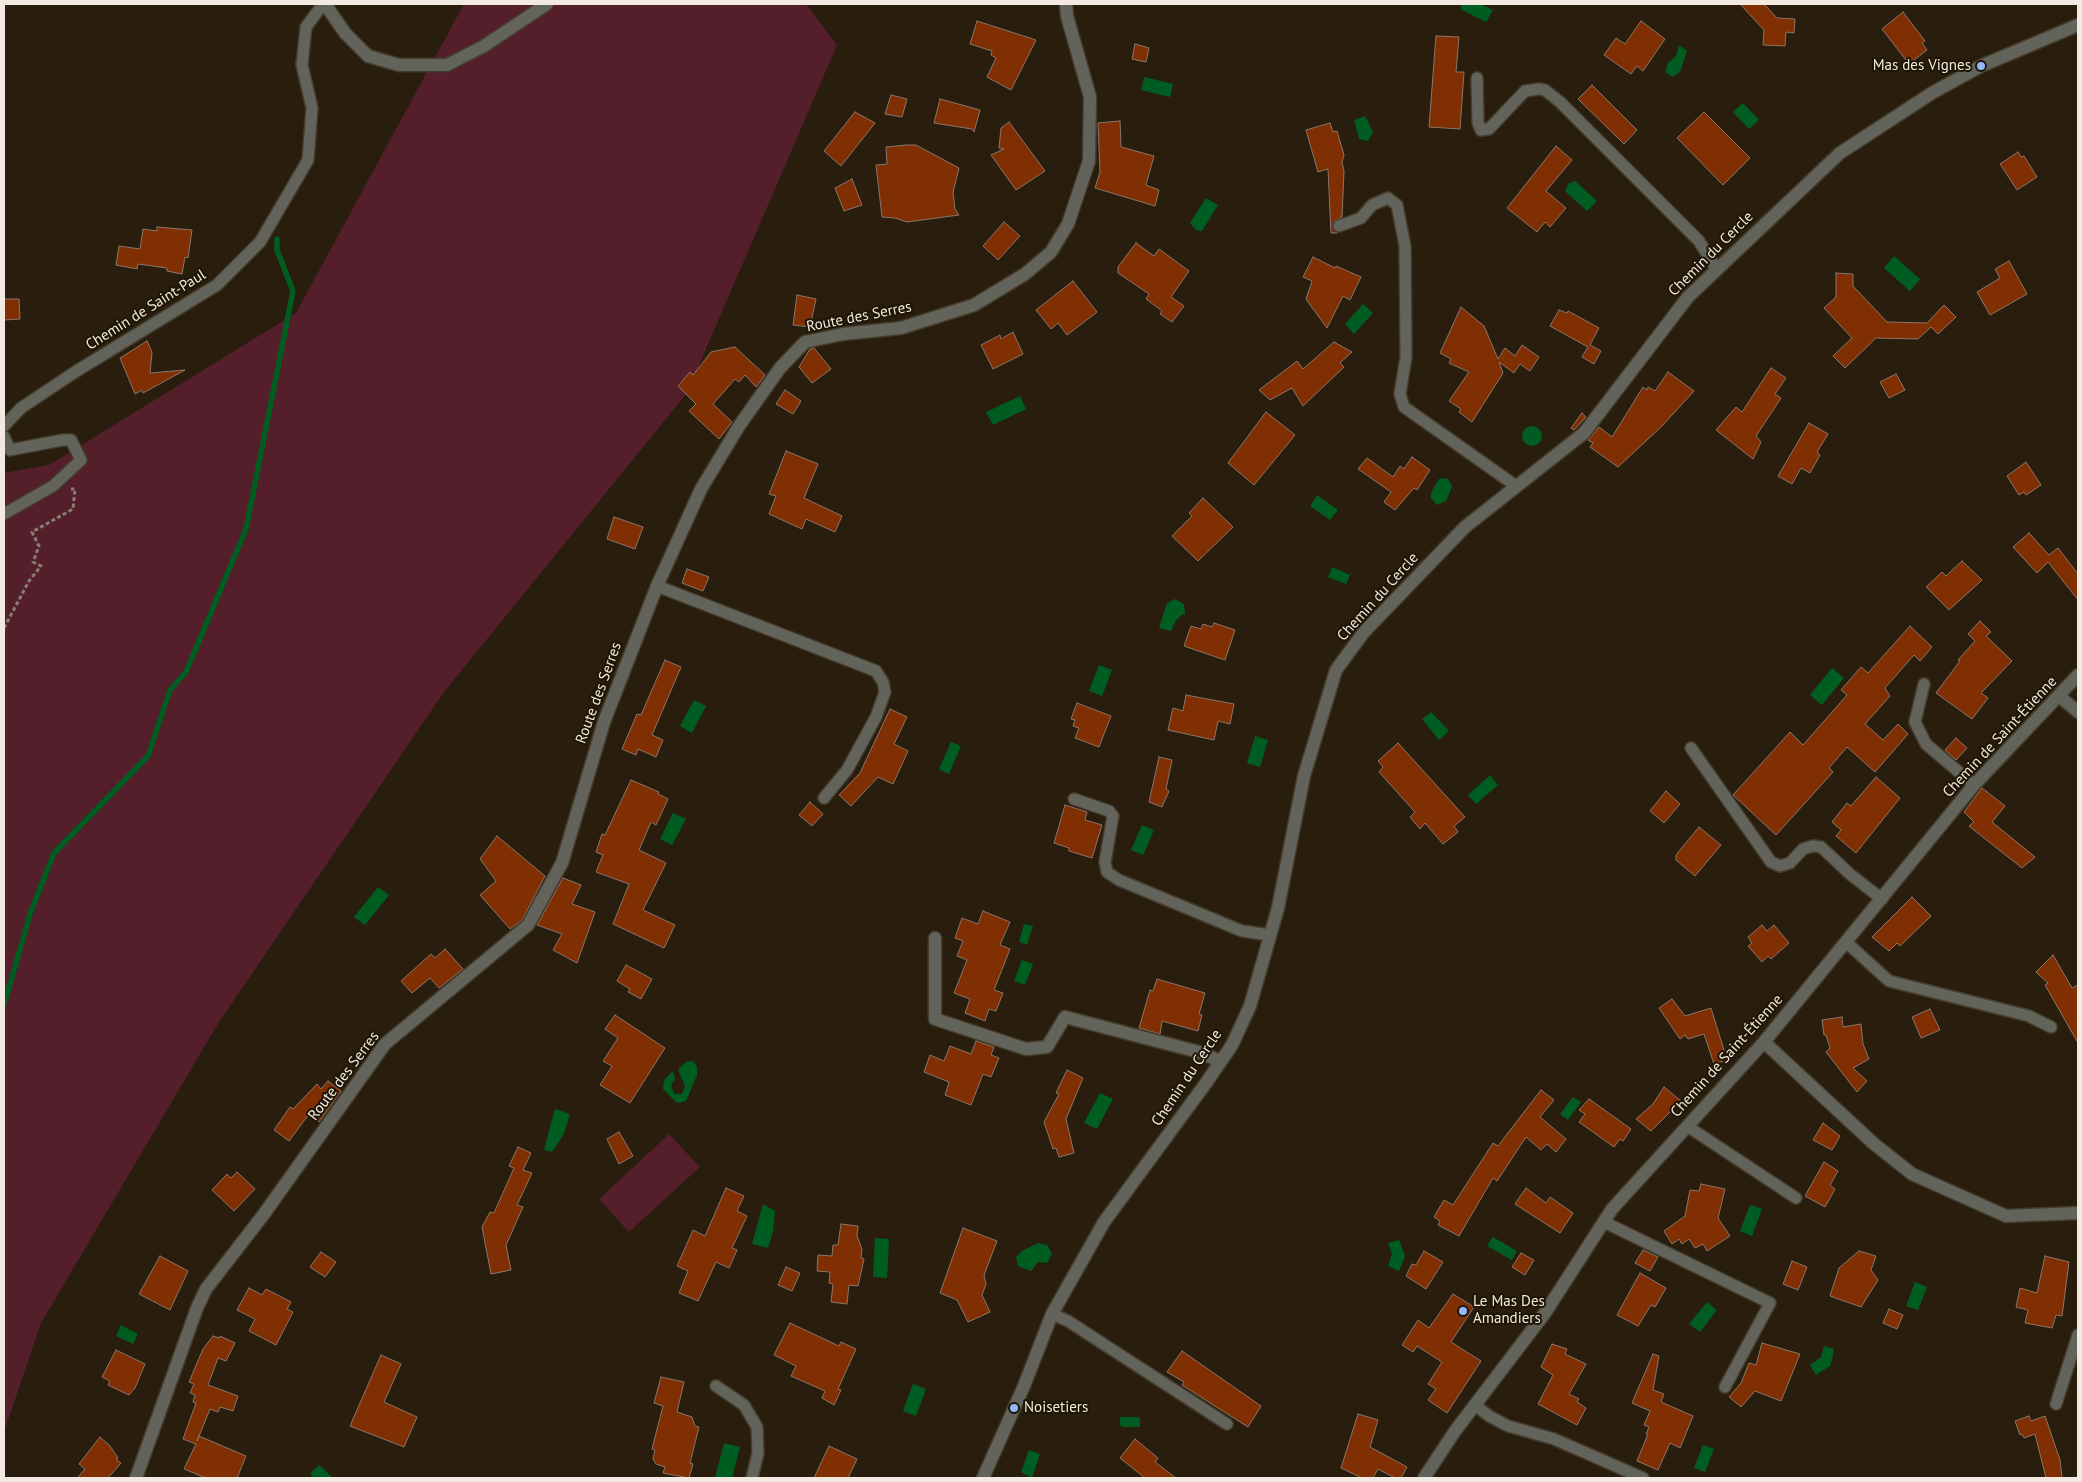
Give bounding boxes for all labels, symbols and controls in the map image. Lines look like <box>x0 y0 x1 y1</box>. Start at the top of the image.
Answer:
place label: Mas des Vignes <box>1873 57 1971 75</box>
marker: Mas des Vignes <box>1975 60 1987 72</box>
street label: Chemin du Cercle <box>1665 208 1757 300</box>
street label: Chemin de Saint-Paul <box>83 266 209 354</box>
street label: Route des Serres <box>805 298 913 336</box>
street label: Chemin du Cercle <box>1334 549 1422 645</box>
street label: Route des Serres <box>572 640 626 746</box>
street label: Chemin de Saint-Étienne <box>1939 673 2061 801</box>
street label: Chemin de Saint-Étienne <box>1667 991 1787 1121</box>
street label: Chemin du Cercle <box>1148 1026 1226 1130</box>
street label: Route des Serres <box>305 1028 383 1124</box>
place label: Le Mas Des Amandiers <box>1473 1293 1545 1328</box>
marker: Le Mas Des Amandiers <box>1457 1305 1469 1317</box>
place label: Noisetiers <box>1024 1399 1088 1417</box>
marker: Noisetiers <box>1008 1402 1020 1414</box>

